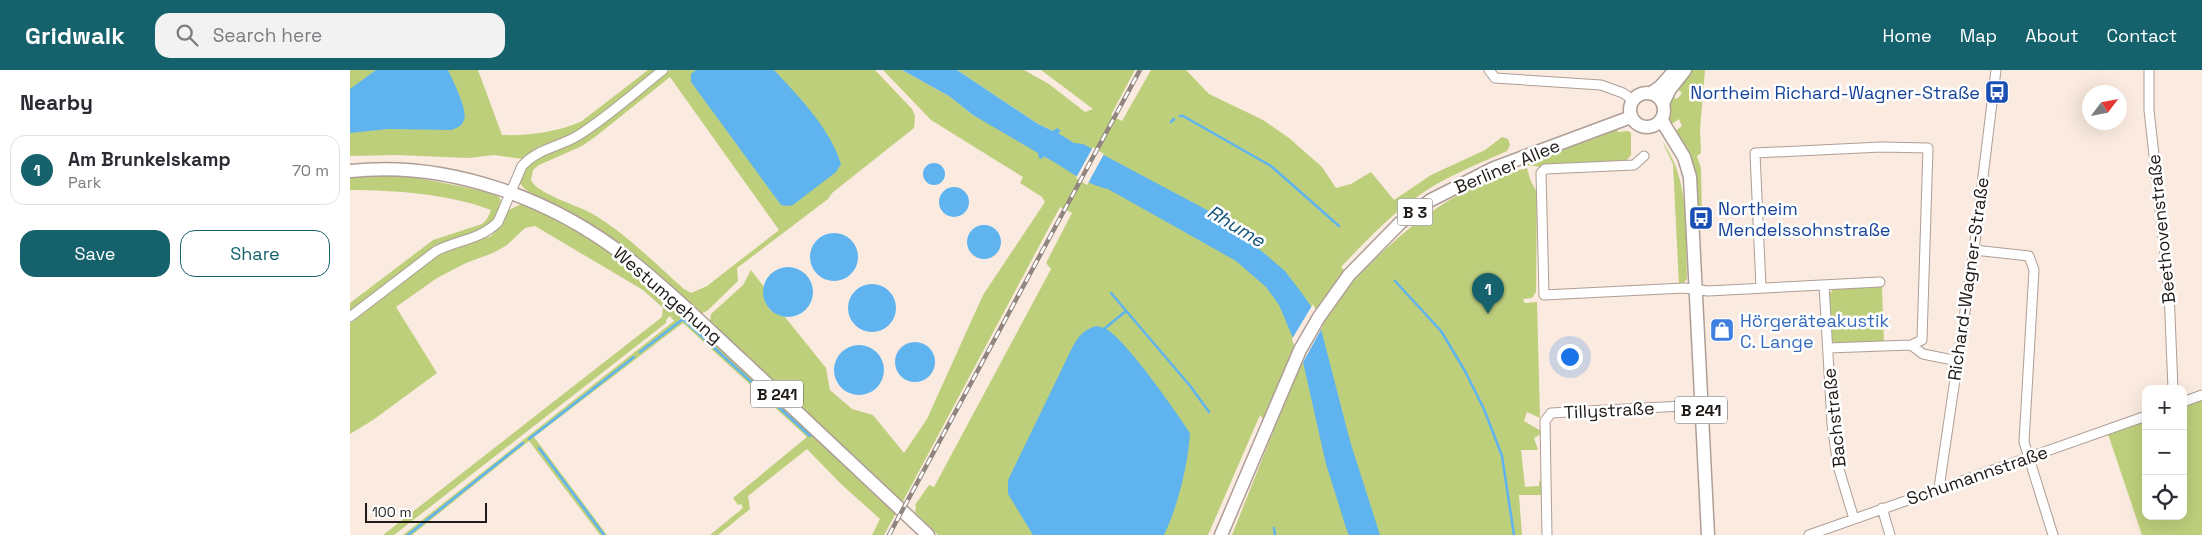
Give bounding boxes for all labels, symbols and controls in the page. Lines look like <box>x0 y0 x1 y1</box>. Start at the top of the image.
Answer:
search box <box>155 13 505 58</box>
text: Gridwalk <box>25 20 125 51</box>
icon: search <box>173 21 201 49</box>
text: Search here <box>213 23 322 48</box>
text: Home <box>1883 24 1932 47</box>
text: Map <box>1960 24 1997 47</box>
text: About <box>2025 24 2079 47</box>
text: Contact <box>2107 24 2177 47</box>
bus stop icon: Northeim Richard-Wagner-Straße <box>1984 79 2010 105</box>
place label: Northeim Richard-Wagner-Straße <box>1690 81 1980 104</box>
north arrow <box>2082 85 2127 130</box>
text: Nearby <box>20 89 93 116</box>
street label: Berliner Allee <box>1451 133 1563 199</box>
text: Am Brunkelskamp <box>68 147 231 172</box>
street label: Beethovenstraße <box>2142 153 2180 305</box>
text: 1 <box>33 160 41 181</box>
text: 70 m <box>292 160 329 181</box>
text: Park <box>68 172 101 193</box>
street label: Richard-Wagner-Straße <box>1942 176 1994 382</box>
place label: Northeim Mendelssohnstraße <box>1718 197 1890 241</box>
road number: B 3 <box>1398 198 1432 226</box>
water label: Rhume <box>1203 199 1270 253</box>
bus stop icon: Northeim Mendelssohnstraße <box>1688 205 1714 231</box>
button: Save <box>20 230 170 277</box>
button: Share <box>180 230 330 277</box>
street label: Westumgehung <box>609 241 727 349</box>
pin: 1 <box>1472 273 1504 314</box>
place label: Hörgeräteakustik C. Lange <box>1740 309 1889 353</box>
shop icon: Hörgeräteakustik C. Lange <box>1709 317 1735 343</box>
your location <box>1557 344 1583 370</box>
street label: Bachstraße <box>1817 367 1851 469</box>
road number: B 241 <box>751 380 803 408</box>
map controls <box>2142 385 2187 520</box>
button: + <box>2142 385 2187 430</box>
street label: Tillystraße <box>1563 396 1655 424</box>
road number: B 241 <box>1675 396 1727 424</box>
button: − <box>2142 430 2187 475</box>
street label: Schumannstraße <box>1903 440 2051 510</box>
button: locate <box>2142 475 2187 520</box>
scale bar <box>365 500 488 523</box>
text: 100 m <box>372 503 411 521</box>

